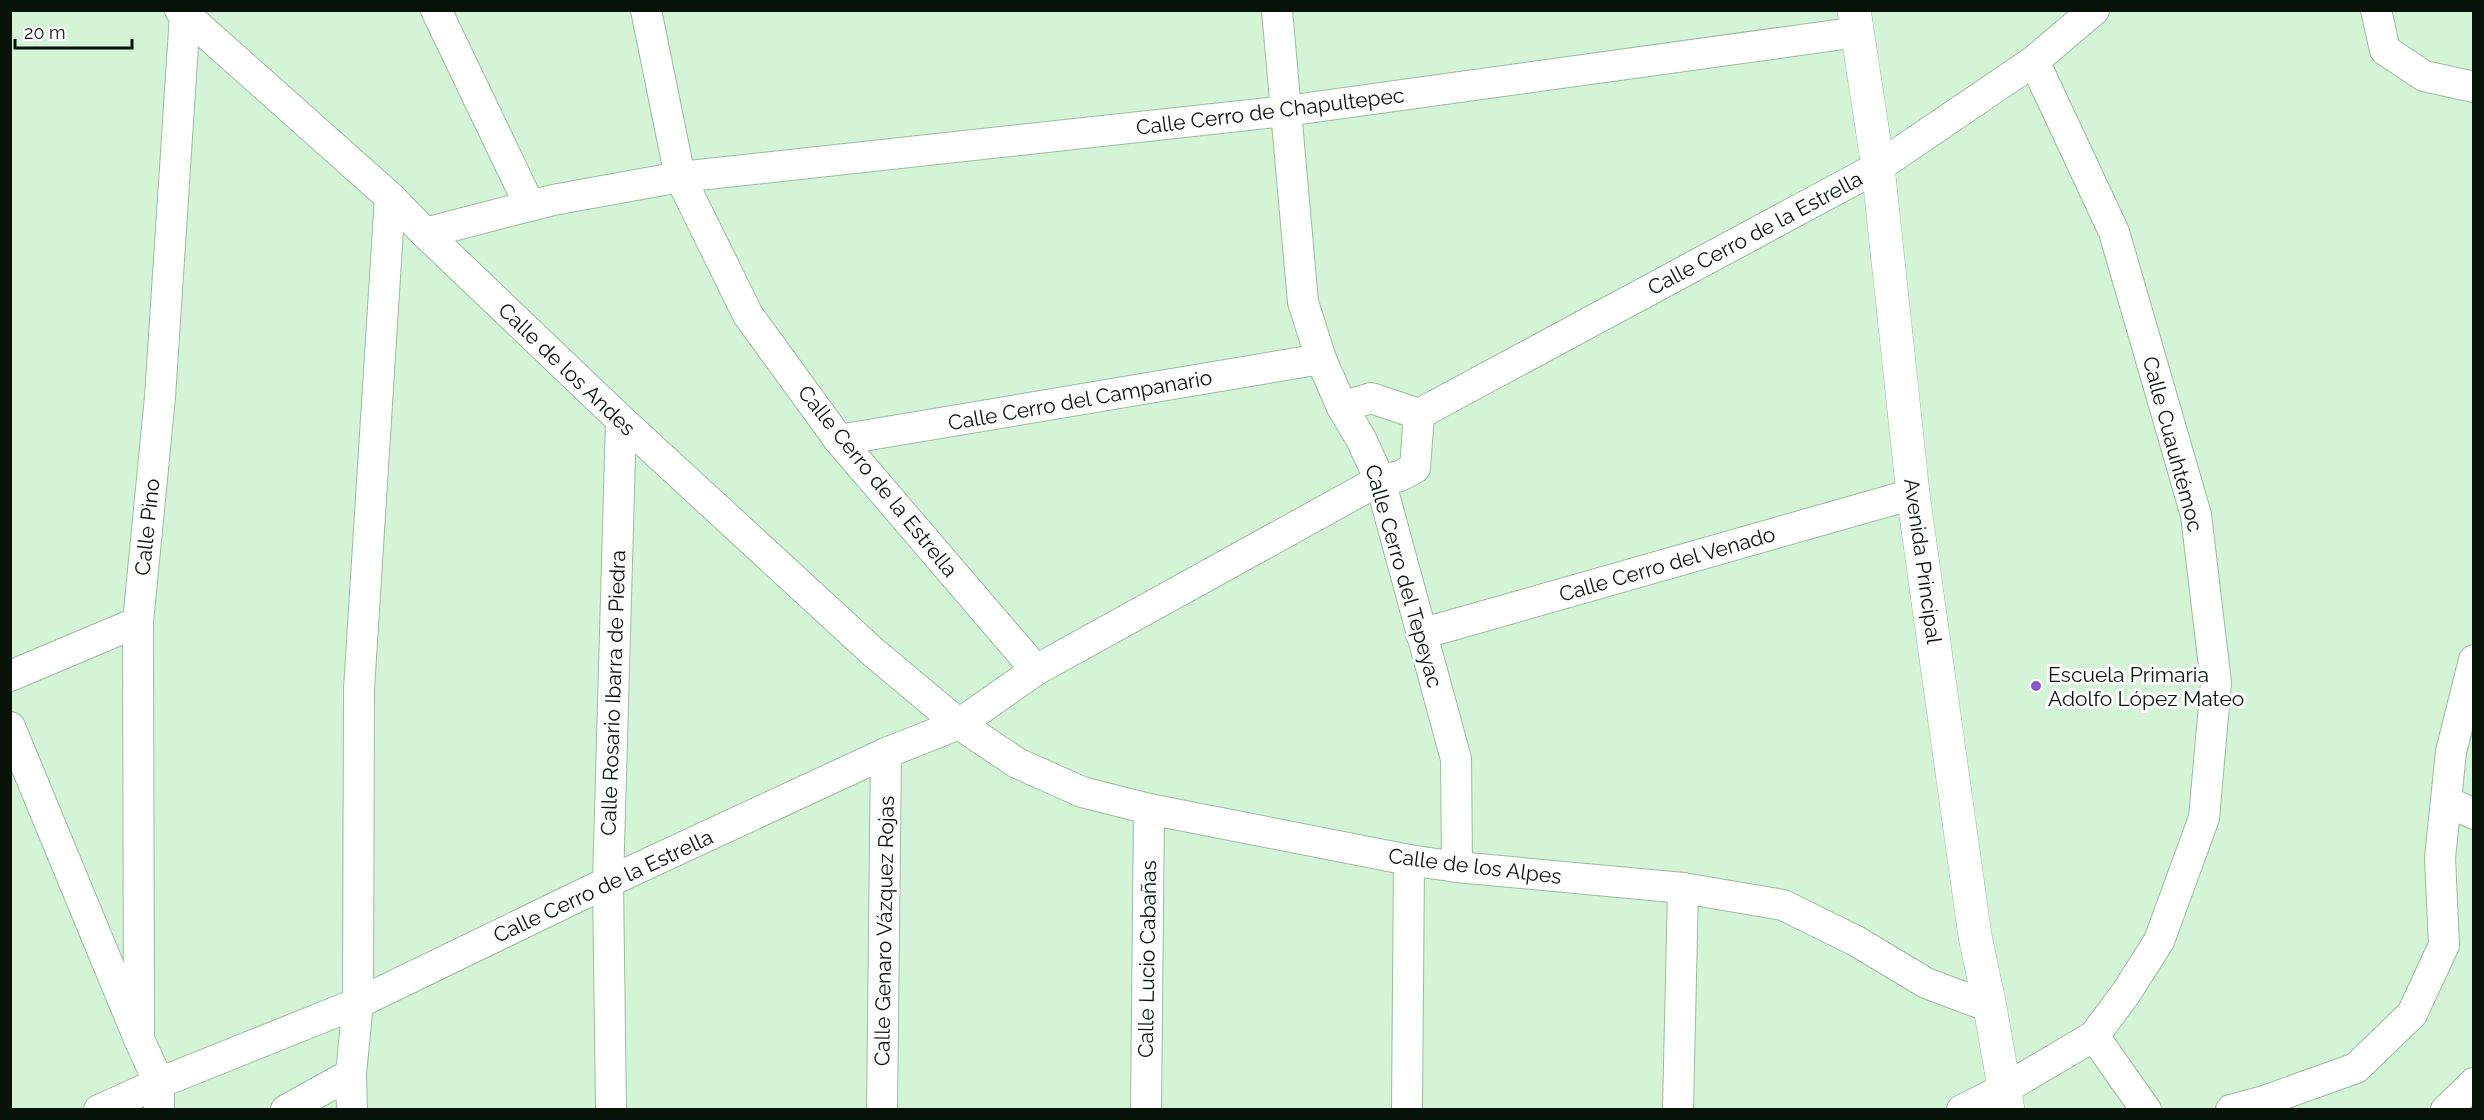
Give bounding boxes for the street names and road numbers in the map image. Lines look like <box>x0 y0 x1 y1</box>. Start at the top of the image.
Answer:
street label: Calle Cerro de Chapultepec <box>1135 82 1405 140</box>
street label: Calle Cerro de la Estrella <box>1643 166 1867 300</box>
street label: Calle de los Andes <box>493 297 641 441</box>
street label: Calle Cuauhtémoc <box>2138 354 2208 534</box>
street label: Calle Cerro del Campanario <box>946 364 1214 436</box>
street label: Calle Cerro de la Estrella <box>793 380 963 582</box>
street label: Calle Cerro del Tepeyac <box>1360 462 1448 690</box>
street label: Calle Pino <box>129 477 165 577</box>
street label: Avenida Principal <box>1899 477 1947 646</box>
street label: Calle Cerro del Venado <box>1556 521 1778 607</box>
street label: Calle Rosario Ibarra de Piedra <box>596 550 630 836</box>
street label: Calle Genaro Vázquez Rojas <box>869 796 899 1066</box>
street label: Calle Cerro de la Estrella <box>489 824 717 948</box>
street label: Calle de los Alpes <box>1387 843 1563 889</box>
street label: Calle Lucio Cabañas <box>1133 860 1161 1058</box>

